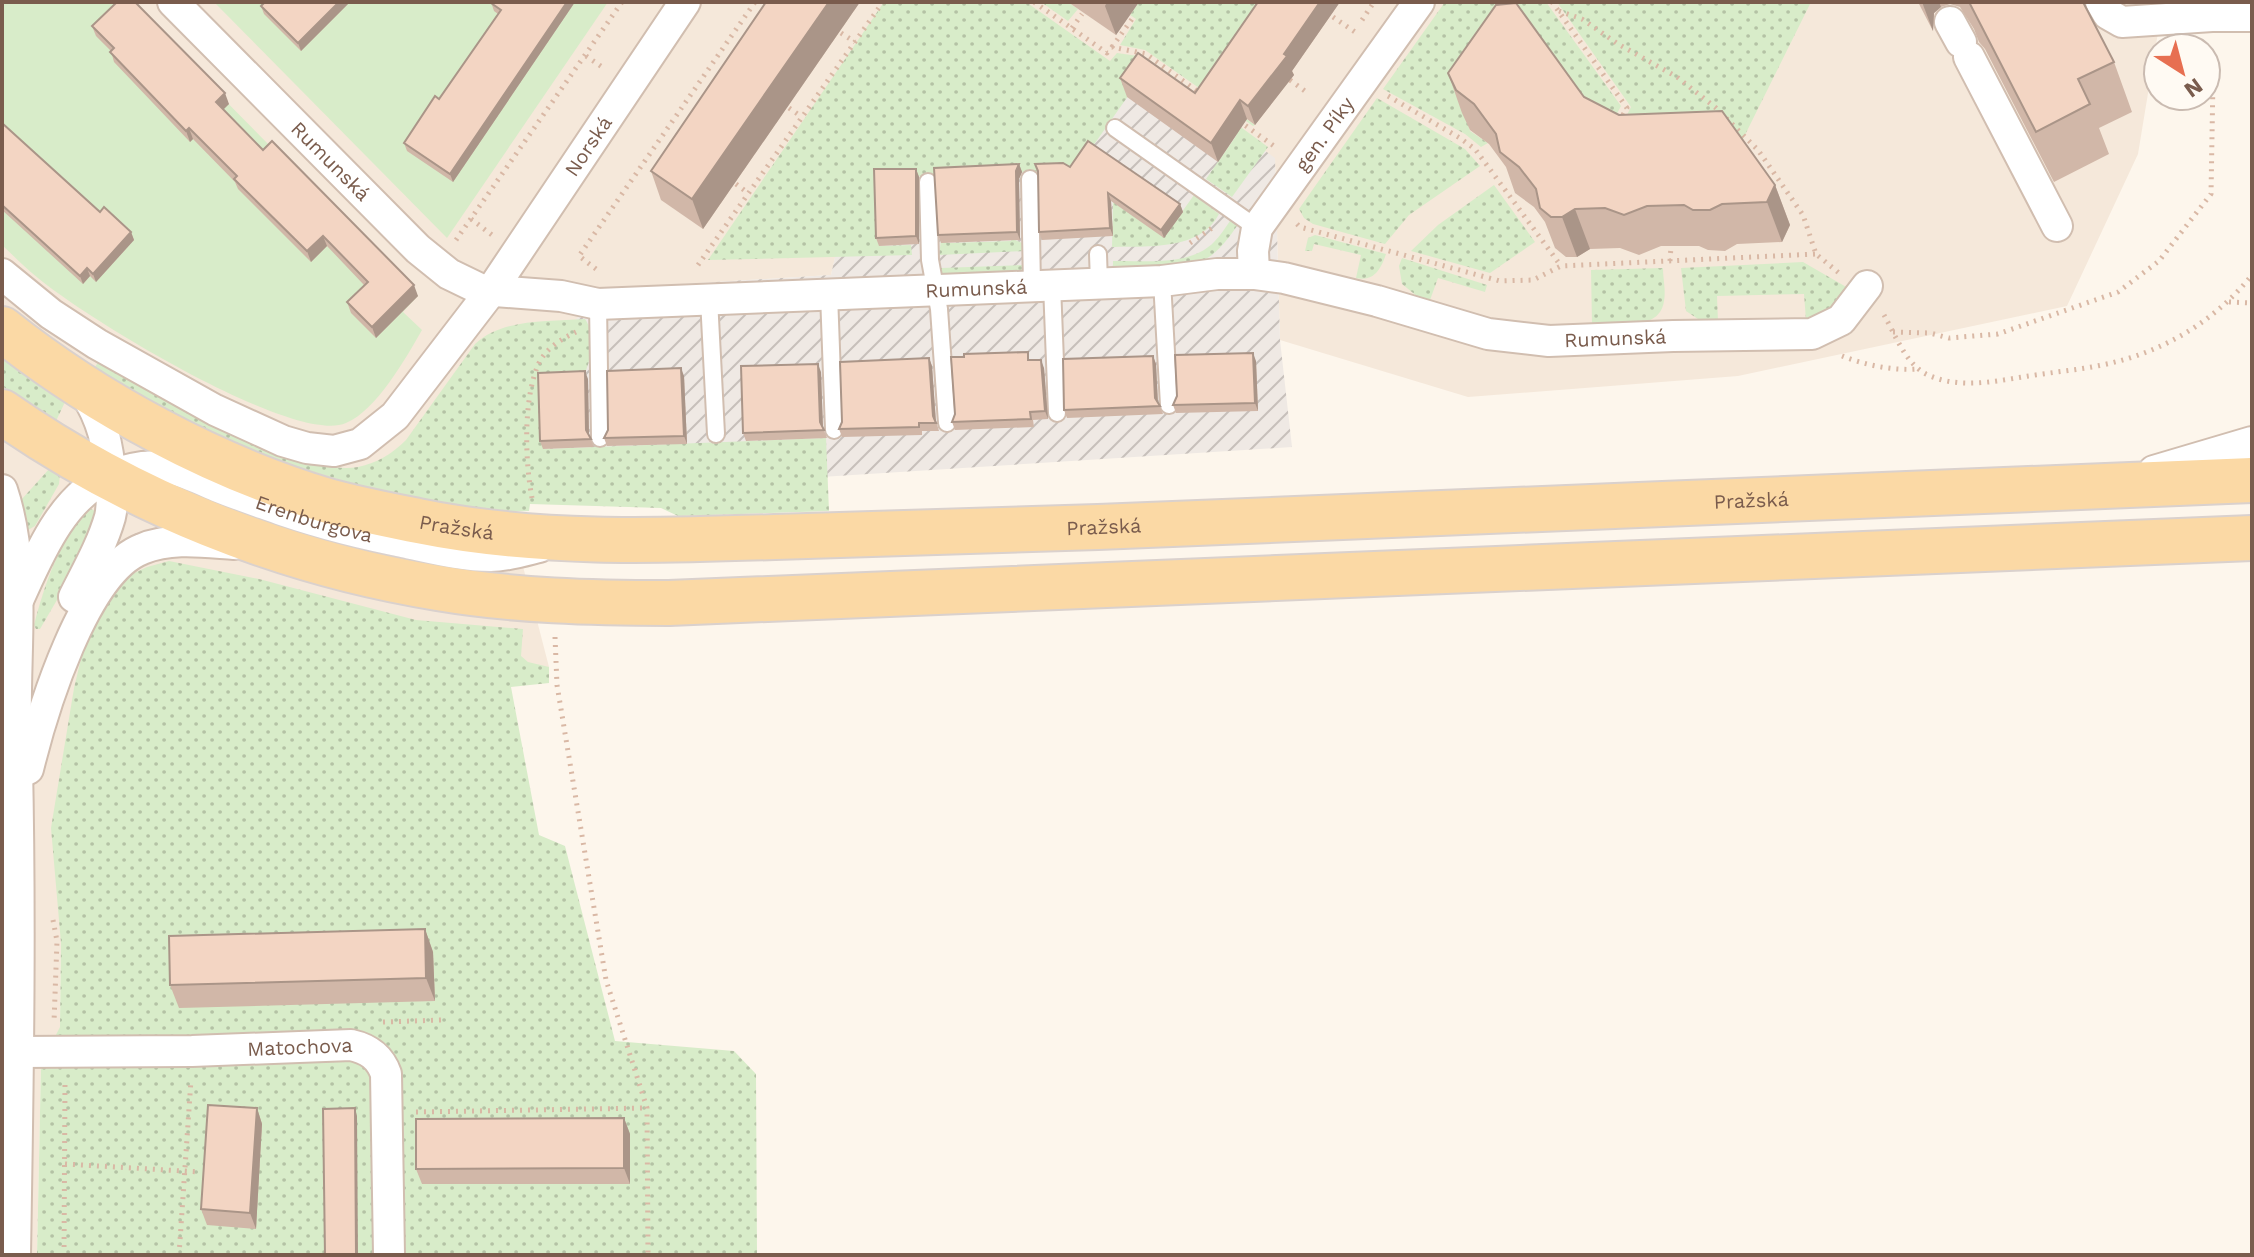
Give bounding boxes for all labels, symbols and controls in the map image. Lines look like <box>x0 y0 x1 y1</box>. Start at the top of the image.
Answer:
north arrow <box>2142 32 2222 112</box>
text: N <box>2180 73 2207 103</box>
street label: gen. Píky <box>1290 92 1360 176</box>
street label: Norská <box>559 112 617 181</box>
street label: Rumunská <box>286 116 375 206</box>
street label: Rumunská <box>925 275 1028 303</box>
street label: Rumunská <box>1564 324 1667 352</box>
street label: Pražská <box>1713 487 1789 514</box>
street label: Erenburgova <box>252 490 375 547</box>
street label: Pražská <box>417 510 495 545</box>
street label: Pražská <box>1066 513 1142 540</box>
street label: Matochova <box>247 1033 353 1061</box>

